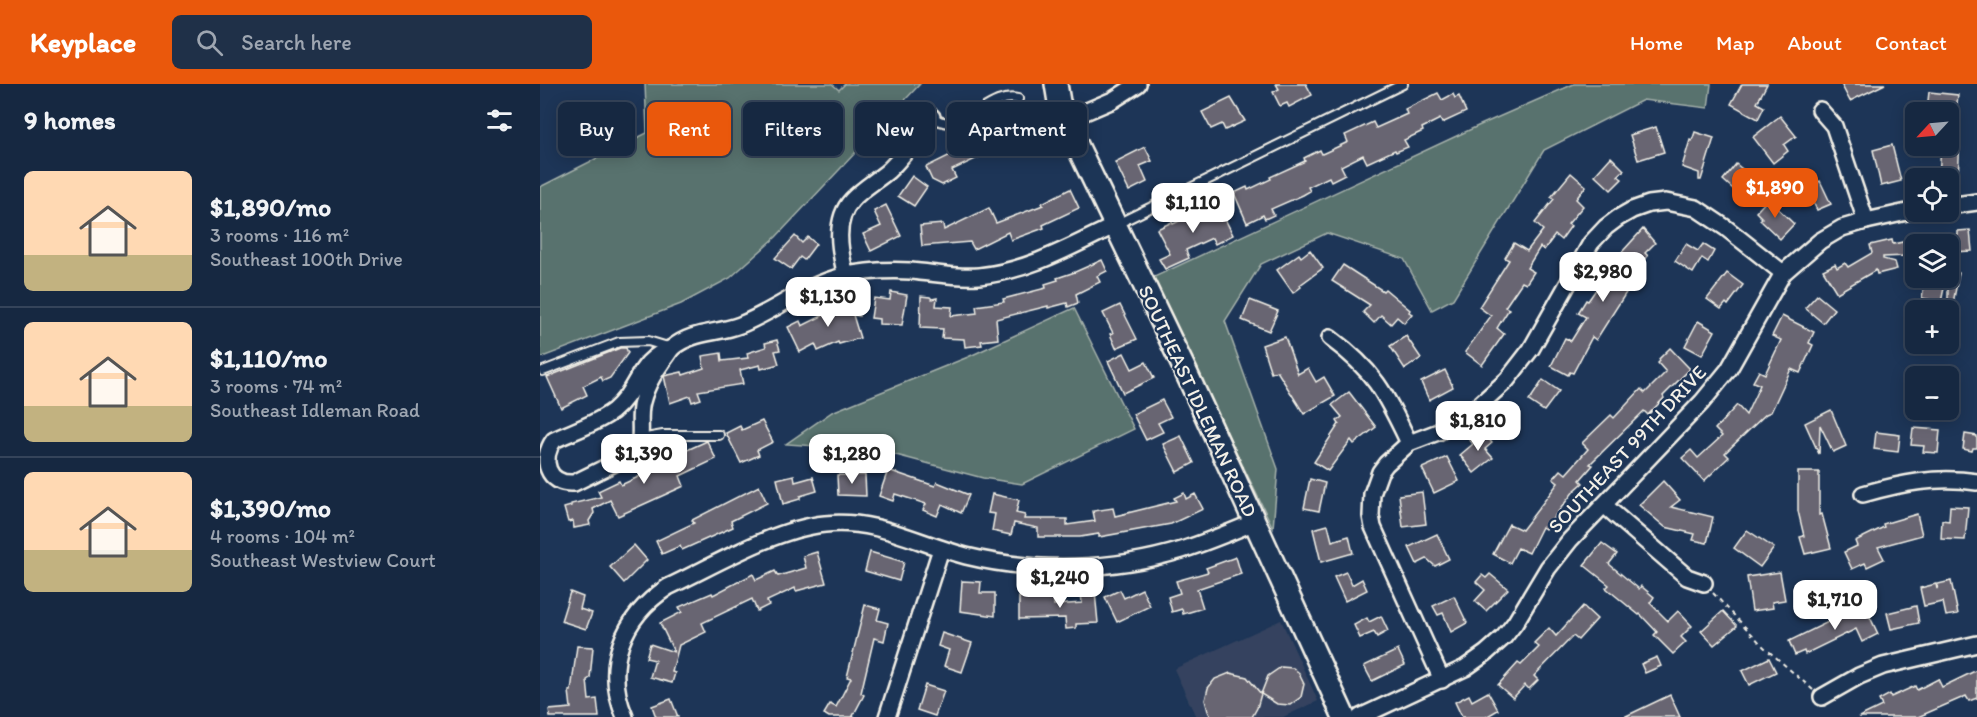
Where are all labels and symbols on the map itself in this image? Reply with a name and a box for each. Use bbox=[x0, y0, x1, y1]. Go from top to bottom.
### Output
north arrow bbox=[1905, 102, 1959, 156]
pin: $1,890 bbox=[1726, 168, 1824, 219]
pin: $1,110 bbox=[1144, 183, 1242, 234]
pin: $2,980 bbox=[1554, 252, 1652, 303]
pin: $1,130 bbox=[779, 277, 877, 328]
street label: SOUTHEAST IDLEMAN ROAD bbox=[1134, 281, 1262, 521]
street label: SOUTHEAST 99TH DRIVE bbox=[1543, 360, 1711, 538]
pin: $1,810 bbox=[1429, 401, 1527, 452]
pin: $1,390 bbox=[595, 434, 693, 485]
pin: $1,280 bbox=[803, 434, 901, 485]
pin: $1,240 bbox=[1011, 558, 1109, 609]
pin: $1,710 bbox=[1786, 580, 1884, 631]

